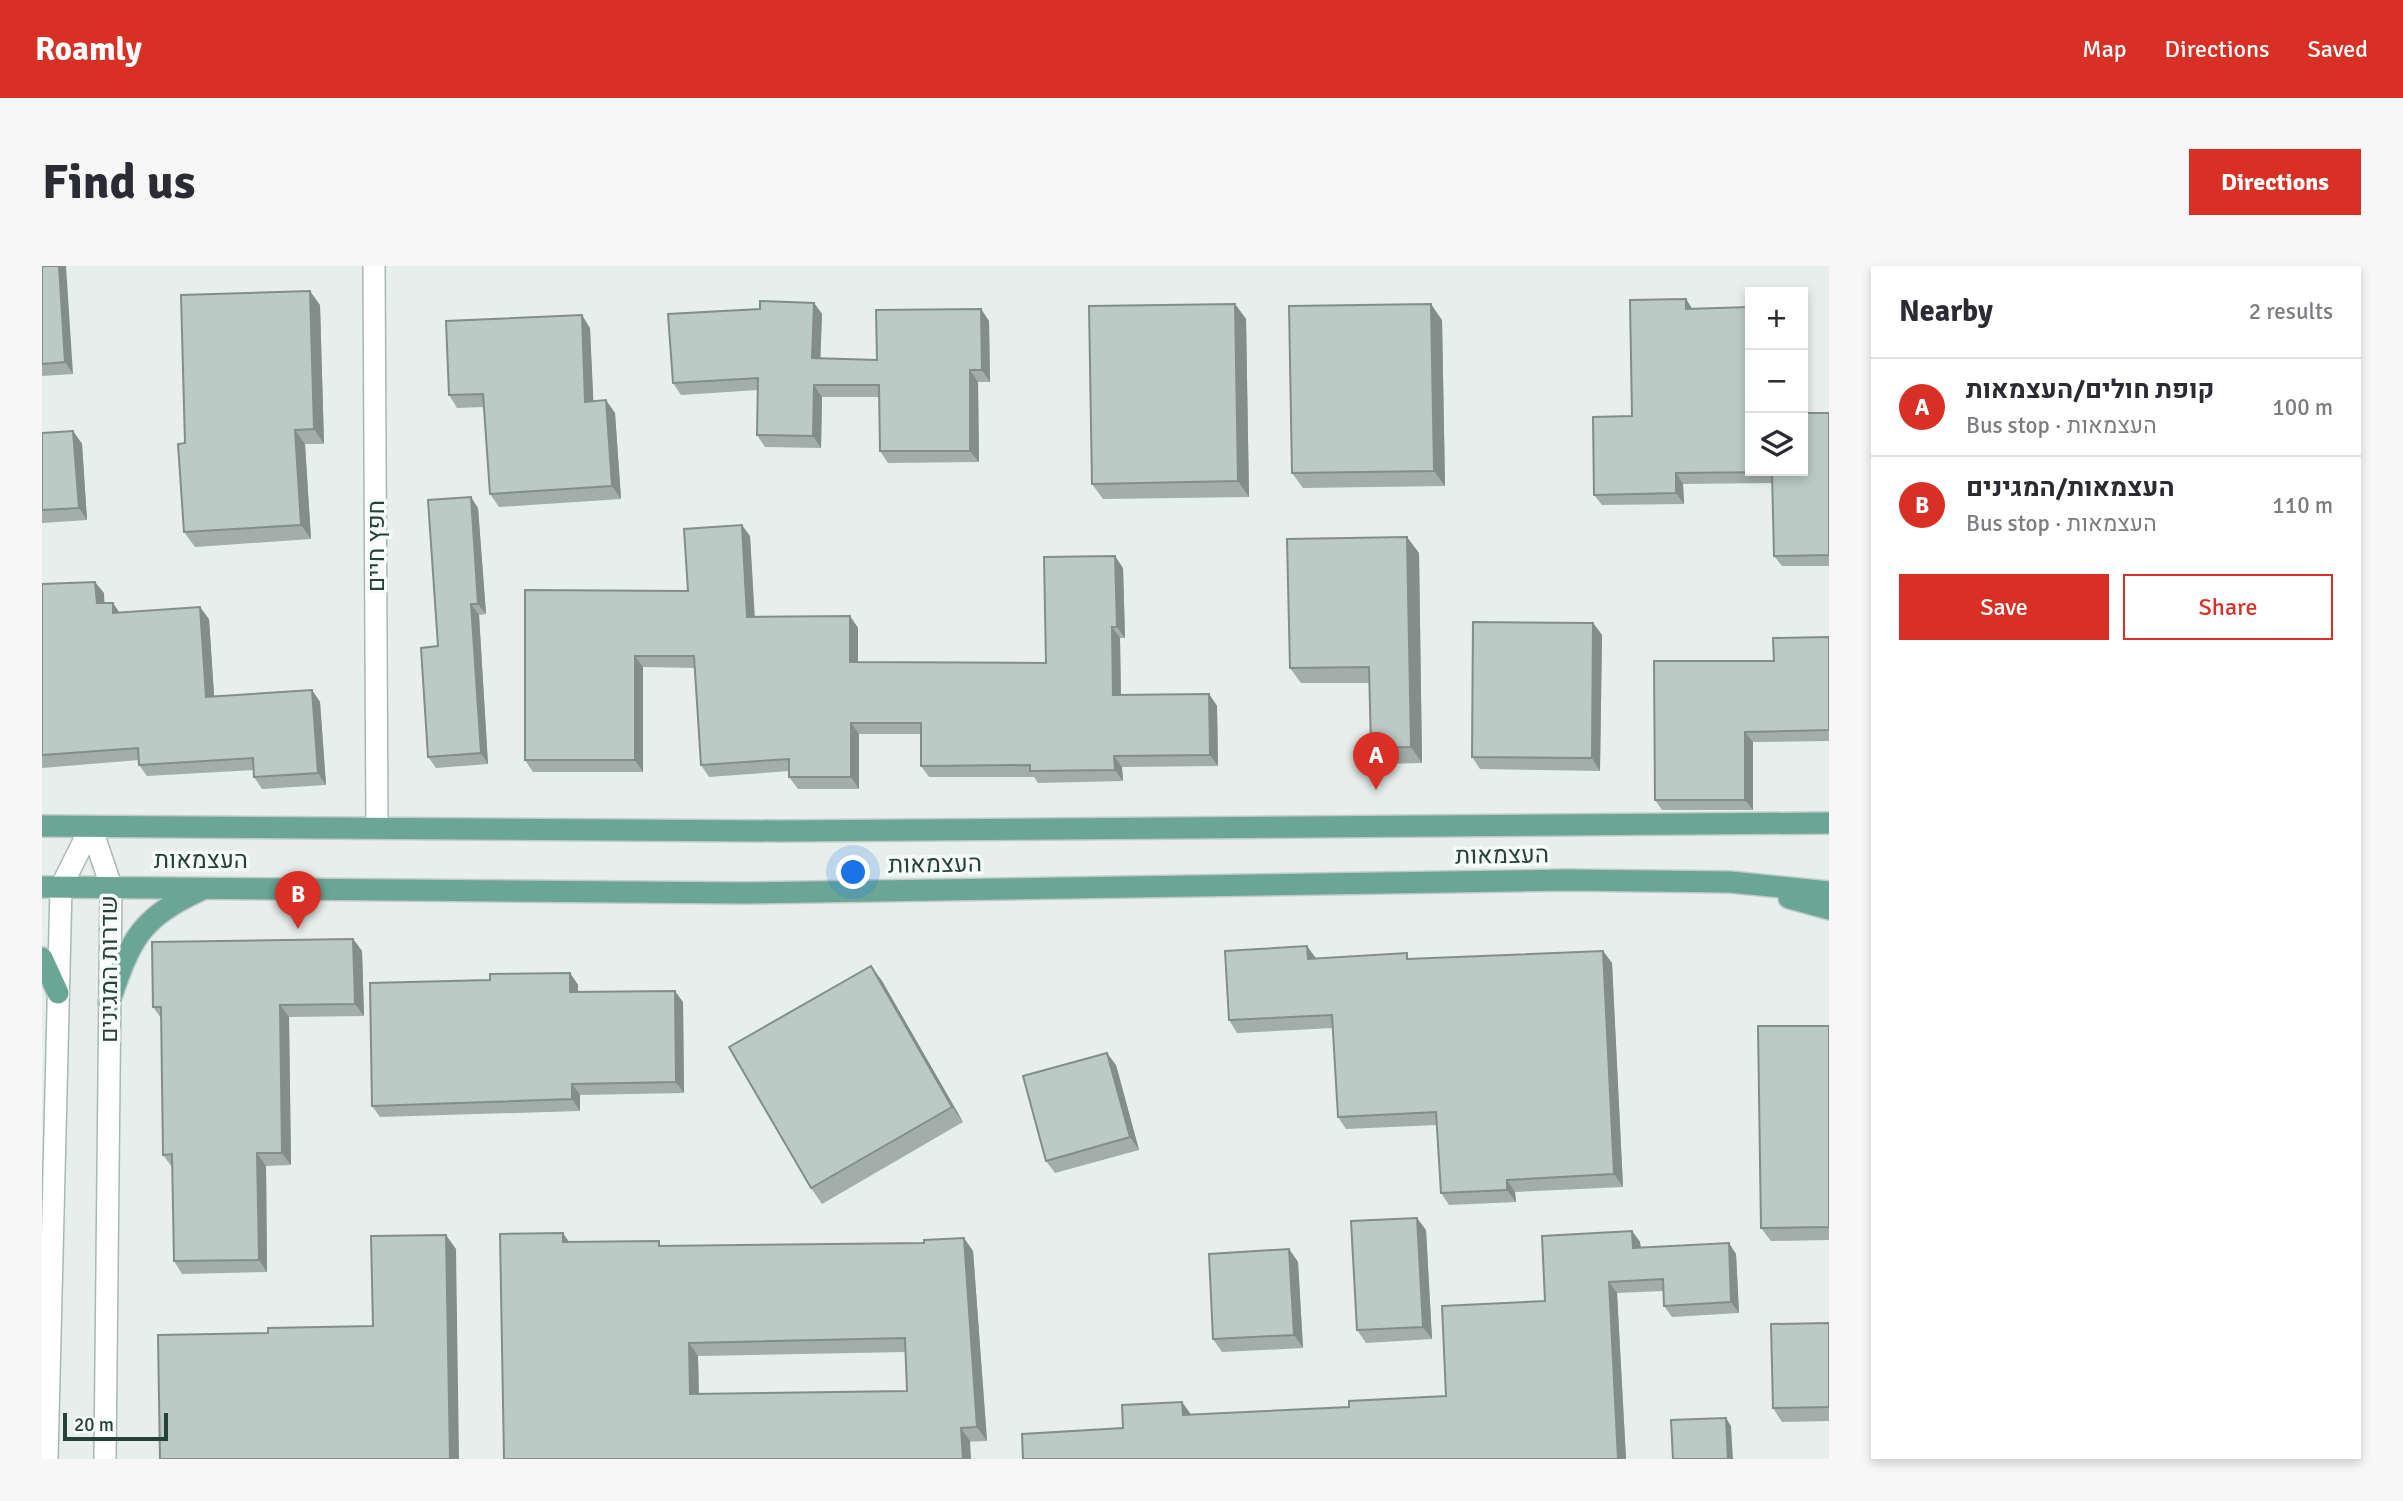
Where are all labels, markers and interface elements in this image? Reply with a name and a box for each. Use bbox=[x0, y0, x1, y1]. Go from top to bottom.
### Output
text: Roamly bbox=[35, 29, 142, 70]
text: Map bbox=[2082, 34, 2127, 64]
text: Directions bbox=[2165, 34, 2270, 64]
text: Saved bbox=[2308, 34, 2368, 64]
button: Directions bbox=[2189, 149, 2361, 215]
text: Find us bbox=[42, 152, 195, 212]
map controls bbox=[1745, 287, 1808, 476]
button: + bbox=[1745, 287, 1808, 350]
text: Nearby bbox=[1899, 293, 1993, 330]
text: 2 results bbox=[2249, 297, 2333, 326]
button: − bbox=[1745, 350, 1808, 413]
text: קופת חולים/העצמאות bbox=[1966, 374, 2214, 406]
text: A bbox=[1915, 393, 1929, 422]
text: 100 m bbox=[2272, 393, 2333, 422]
text: Bus stop · העצמאות bbox=[1966, 411, 2157, 440]
button: layers bbox=[1745, 413, 1808, 476]
text: העצמאות/המגינים bbox=[1966, 472, 2175, 504]
text: B bbox=[1915, 491, 1929, 520]
text: 110 m bbox=[2272, 491, 2333, 520]
street label: חפץ חיים bbox=[361, 500, 391, 592]
text: Bus stop · העצמאות bbox=[1966, 509, 2157, 538]
button: Save bbox=[1899, 574, 2109, 640]
button: Share bbox=[2123, 574, 2333, 640]
pin: A bbox=[1353, 732, 1399, 790]
street label: העצמאות bbox=[1455, 839, 1549, 871]
street label: העצמאות bbox=[154, 845, 248, 875]
street label: העצמאות bbox=[888, 848, 982, 880]
your location bbox=[836, 855, 870, 889]
pin: B bbox=[275, 871, 321, 929]
street label: שדרות המגינים bbox=[94, 895, 124, 1043]
scale bar bbox=[63, 1410, 168, 1442]
text: 20 m bbox=[74, 1413, 114, 1437]

